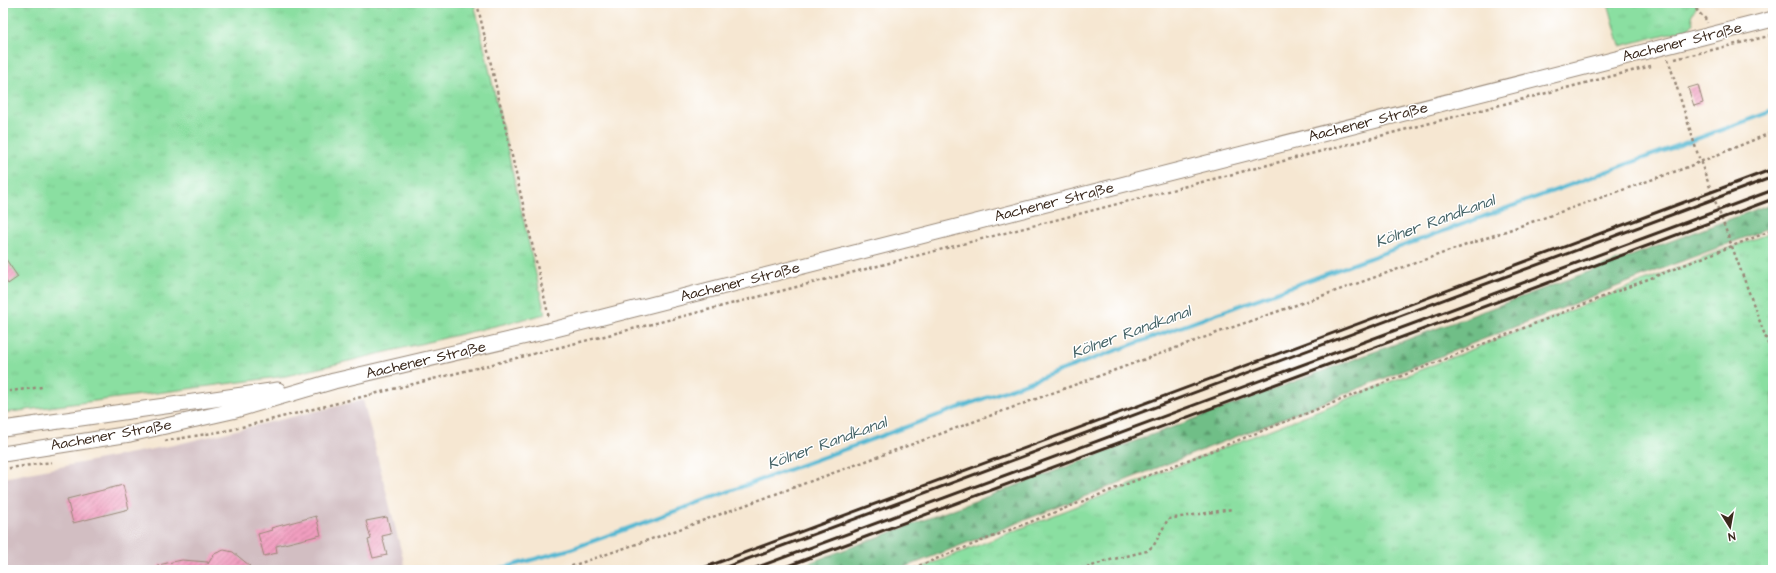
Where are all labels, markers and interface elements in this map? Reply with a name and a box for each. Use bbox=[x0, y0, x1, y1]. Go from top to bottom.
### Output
street label: Aachener Straße bbox=[1620, 17, 1744, 67]
street label: Aachener Straße bbox=[1306, 97, 1430, 147]
street label: Aachener Straße bbox=[992, 177, 1116, 227]
water label: Kölner Randkanal bbox=[1372, 188, 1500, 253]
street label: Aachener Straße bbox=[678, 257, 802, 307]
water label: Kölner Randkanal bbox=[1068, 299, 1196, 364]
street label: Aachener Straße bbox=[364, 336, 488, 384]
water label: Kölner Randkanal bbox=[764, 410, 892, 475]
street label: Aachener Straße bbox=[49, 414, 173, 456]
north arrow bbox=[1710, 507, 1750, 547]
text: N bbox=[1727, 528, 1737, 544]

